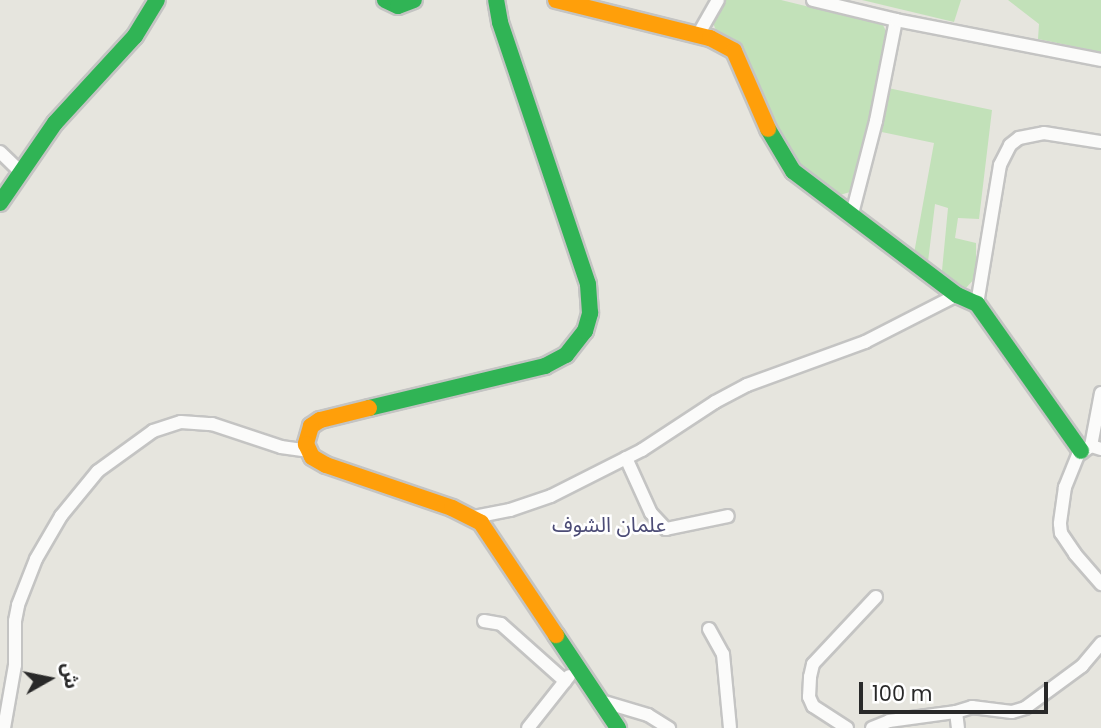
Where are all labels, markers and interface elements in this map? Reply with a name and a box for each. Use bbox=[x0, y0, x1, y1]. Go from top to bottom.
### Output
district label: علمان الشوف bbox=[552, 512, 666, 538]
north arrow bbox=[14, 644, 84, 714]
text: ش bbox=[55, 661, 86, 691]
scale bar bbox=[863, 668, 1052, 712]
text: 100 m bbox=[872, 679, 932, 708]

